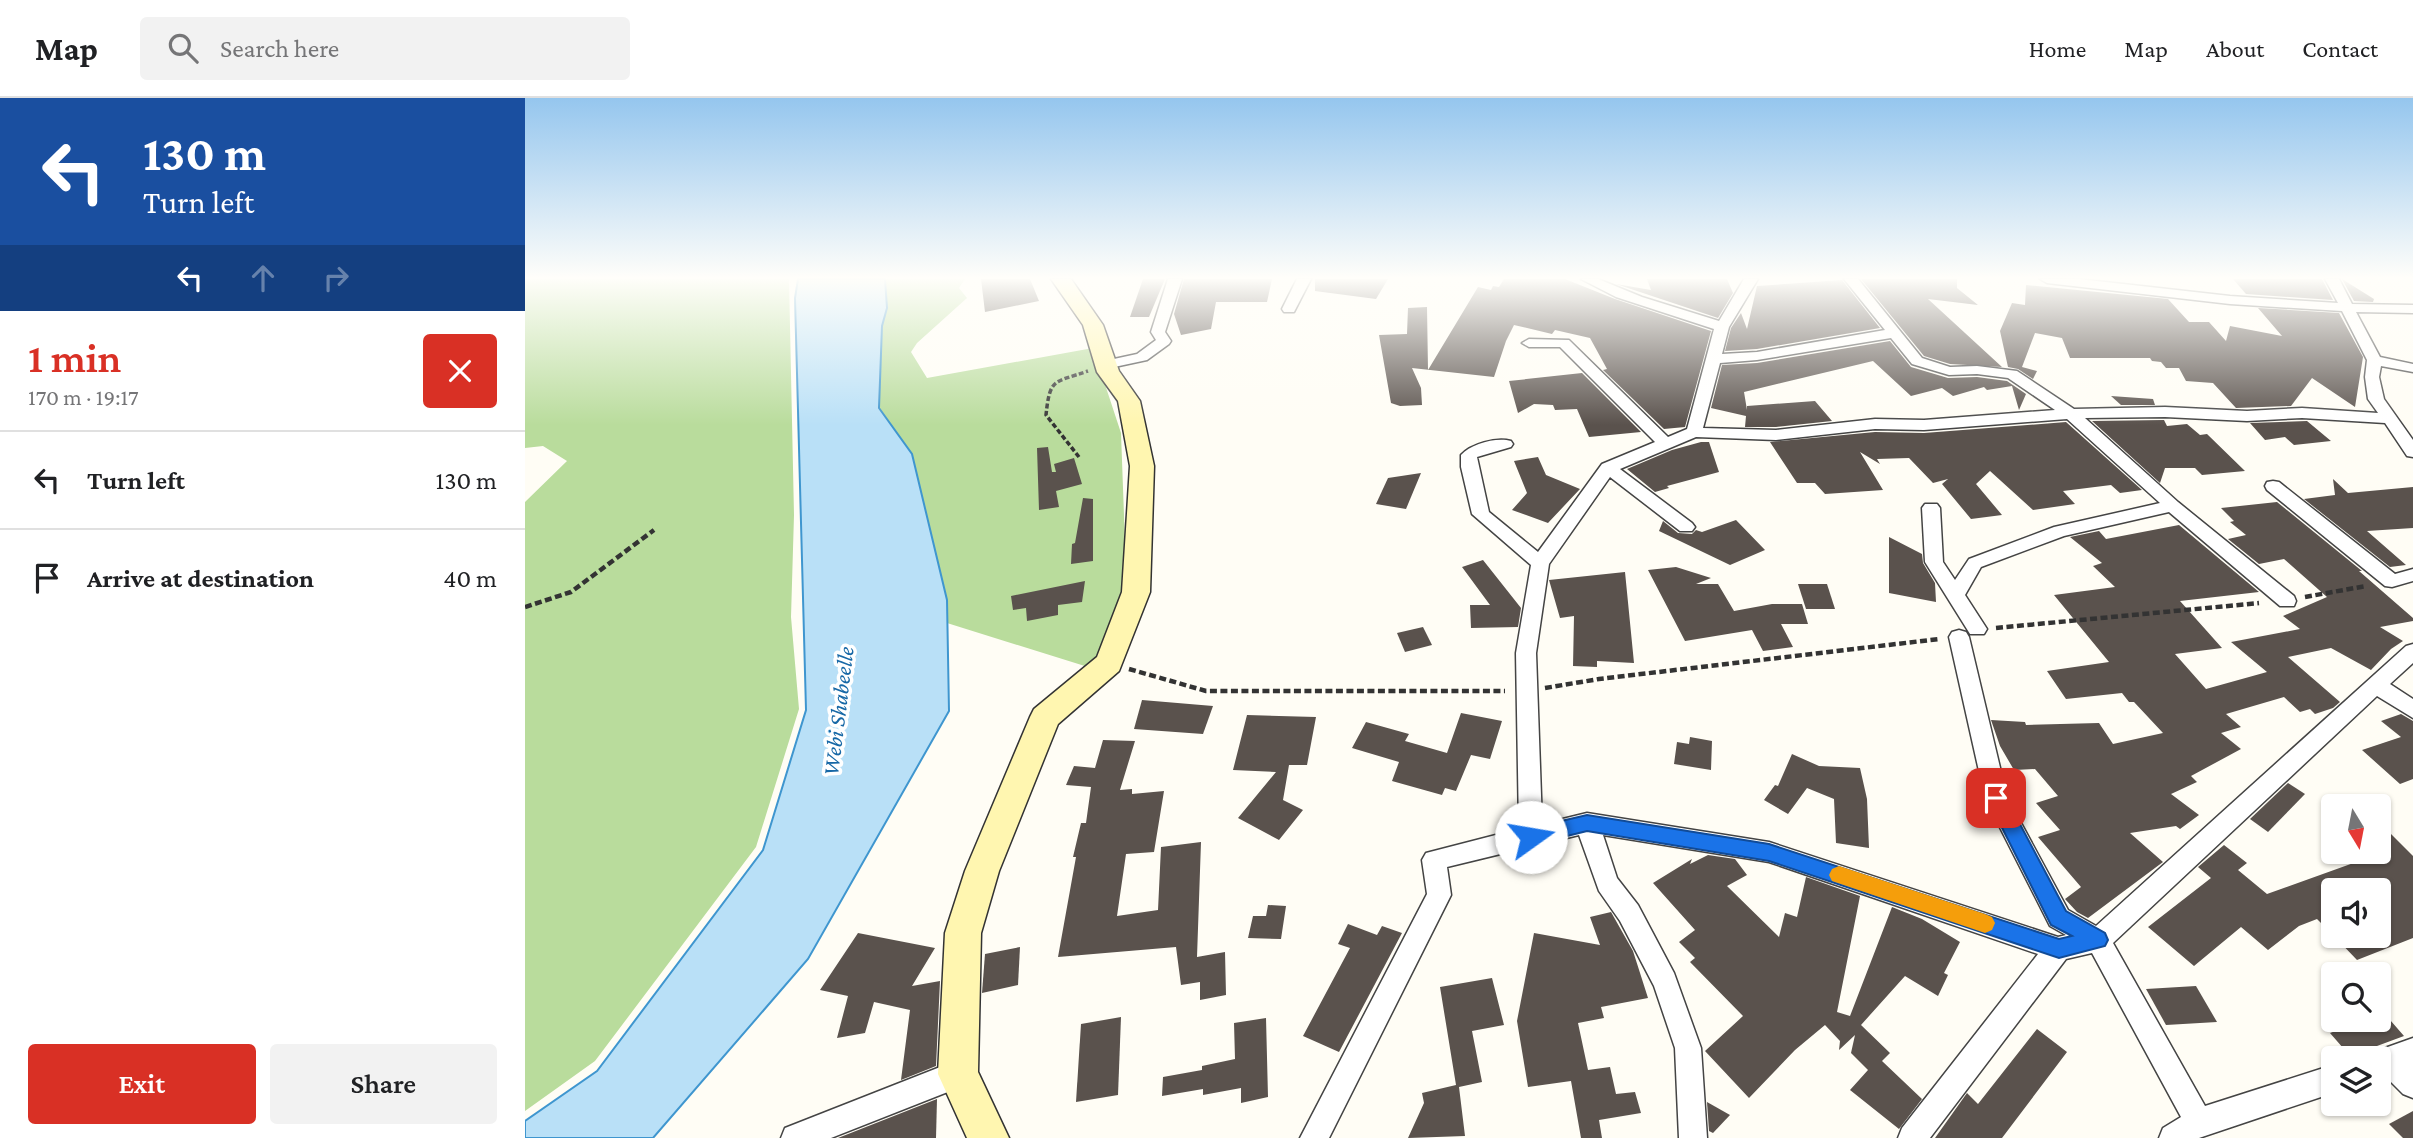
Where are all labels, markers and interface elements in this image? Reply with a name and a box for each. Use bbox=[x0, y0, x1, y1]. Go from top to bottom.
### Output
search box bbox=[140, 17, 630, 80]
icon: search bbox=[164, 29, 202, 67]
text: Map bbox=[35, 30, 98, 67]
text: Search here bbox=[220, 34, 339, 63]
text: Home bbox=[2029, 35, 2086, 62]
text: Map bbox=[2124, 35, 2168, 62]
text: About bbox=[2206, 35, 2264, 62]
text: Contact bbox=[2302, 35, 2378, 62]
icon: left bbox=[28, 126, 119, 217]
text: 130 m bbox=[143, 126, 266, 181]
text: Turn left bbox=[143, 184, 254, 220]
icon: left bbox=[171, 259, 209, 297]
icon: ahead bbox=[244, 259, 282, 297]
icon: right bbox=[317, 259, 355, 297]
text: 1 min bbox=[28, 334, 121, 381]
button: close bbox=[423, 334, 497, 408]
text: 170 m · 19:17 bbox=[28, 384, 139, 410]
icon: left bbox=[28, 461, 66, 499]
text: Turn left bbox=[87, 466, 185, 495]
text: 130 m bbox=[436, 466, 497, 495]
icon: arrive bbox=[28, 559, 66, 597]
text: Arrive at destination bbox=[87, 564, 314, 593]
text: 40 m bbox=[443, 564, 497, 593]
water label: Webi Shabeelle bbox=[817, 645, 859, 777]
pin bbox=[1966, 768, 2026, 828]
icon: arrive bbox=[1977, 779, 2015, 817]
north arrow bbox=[2321, 794, 2391, 864]
map controls bbox=[2321, 794, 2391, 1116]
position arrow bbox=[1494, 800, 1568, 874]
button: sound bbox=[2321, 878, 2391, 948]
button: search bbox=[2321, 962, 2391, 1032]
button: Exit bbox=[28, 1044, 256, 1124]
button: Share bbox=[270, 1044, 497, 1124]
button: layers bbox=[2321, 1046, 2391, 1116]

